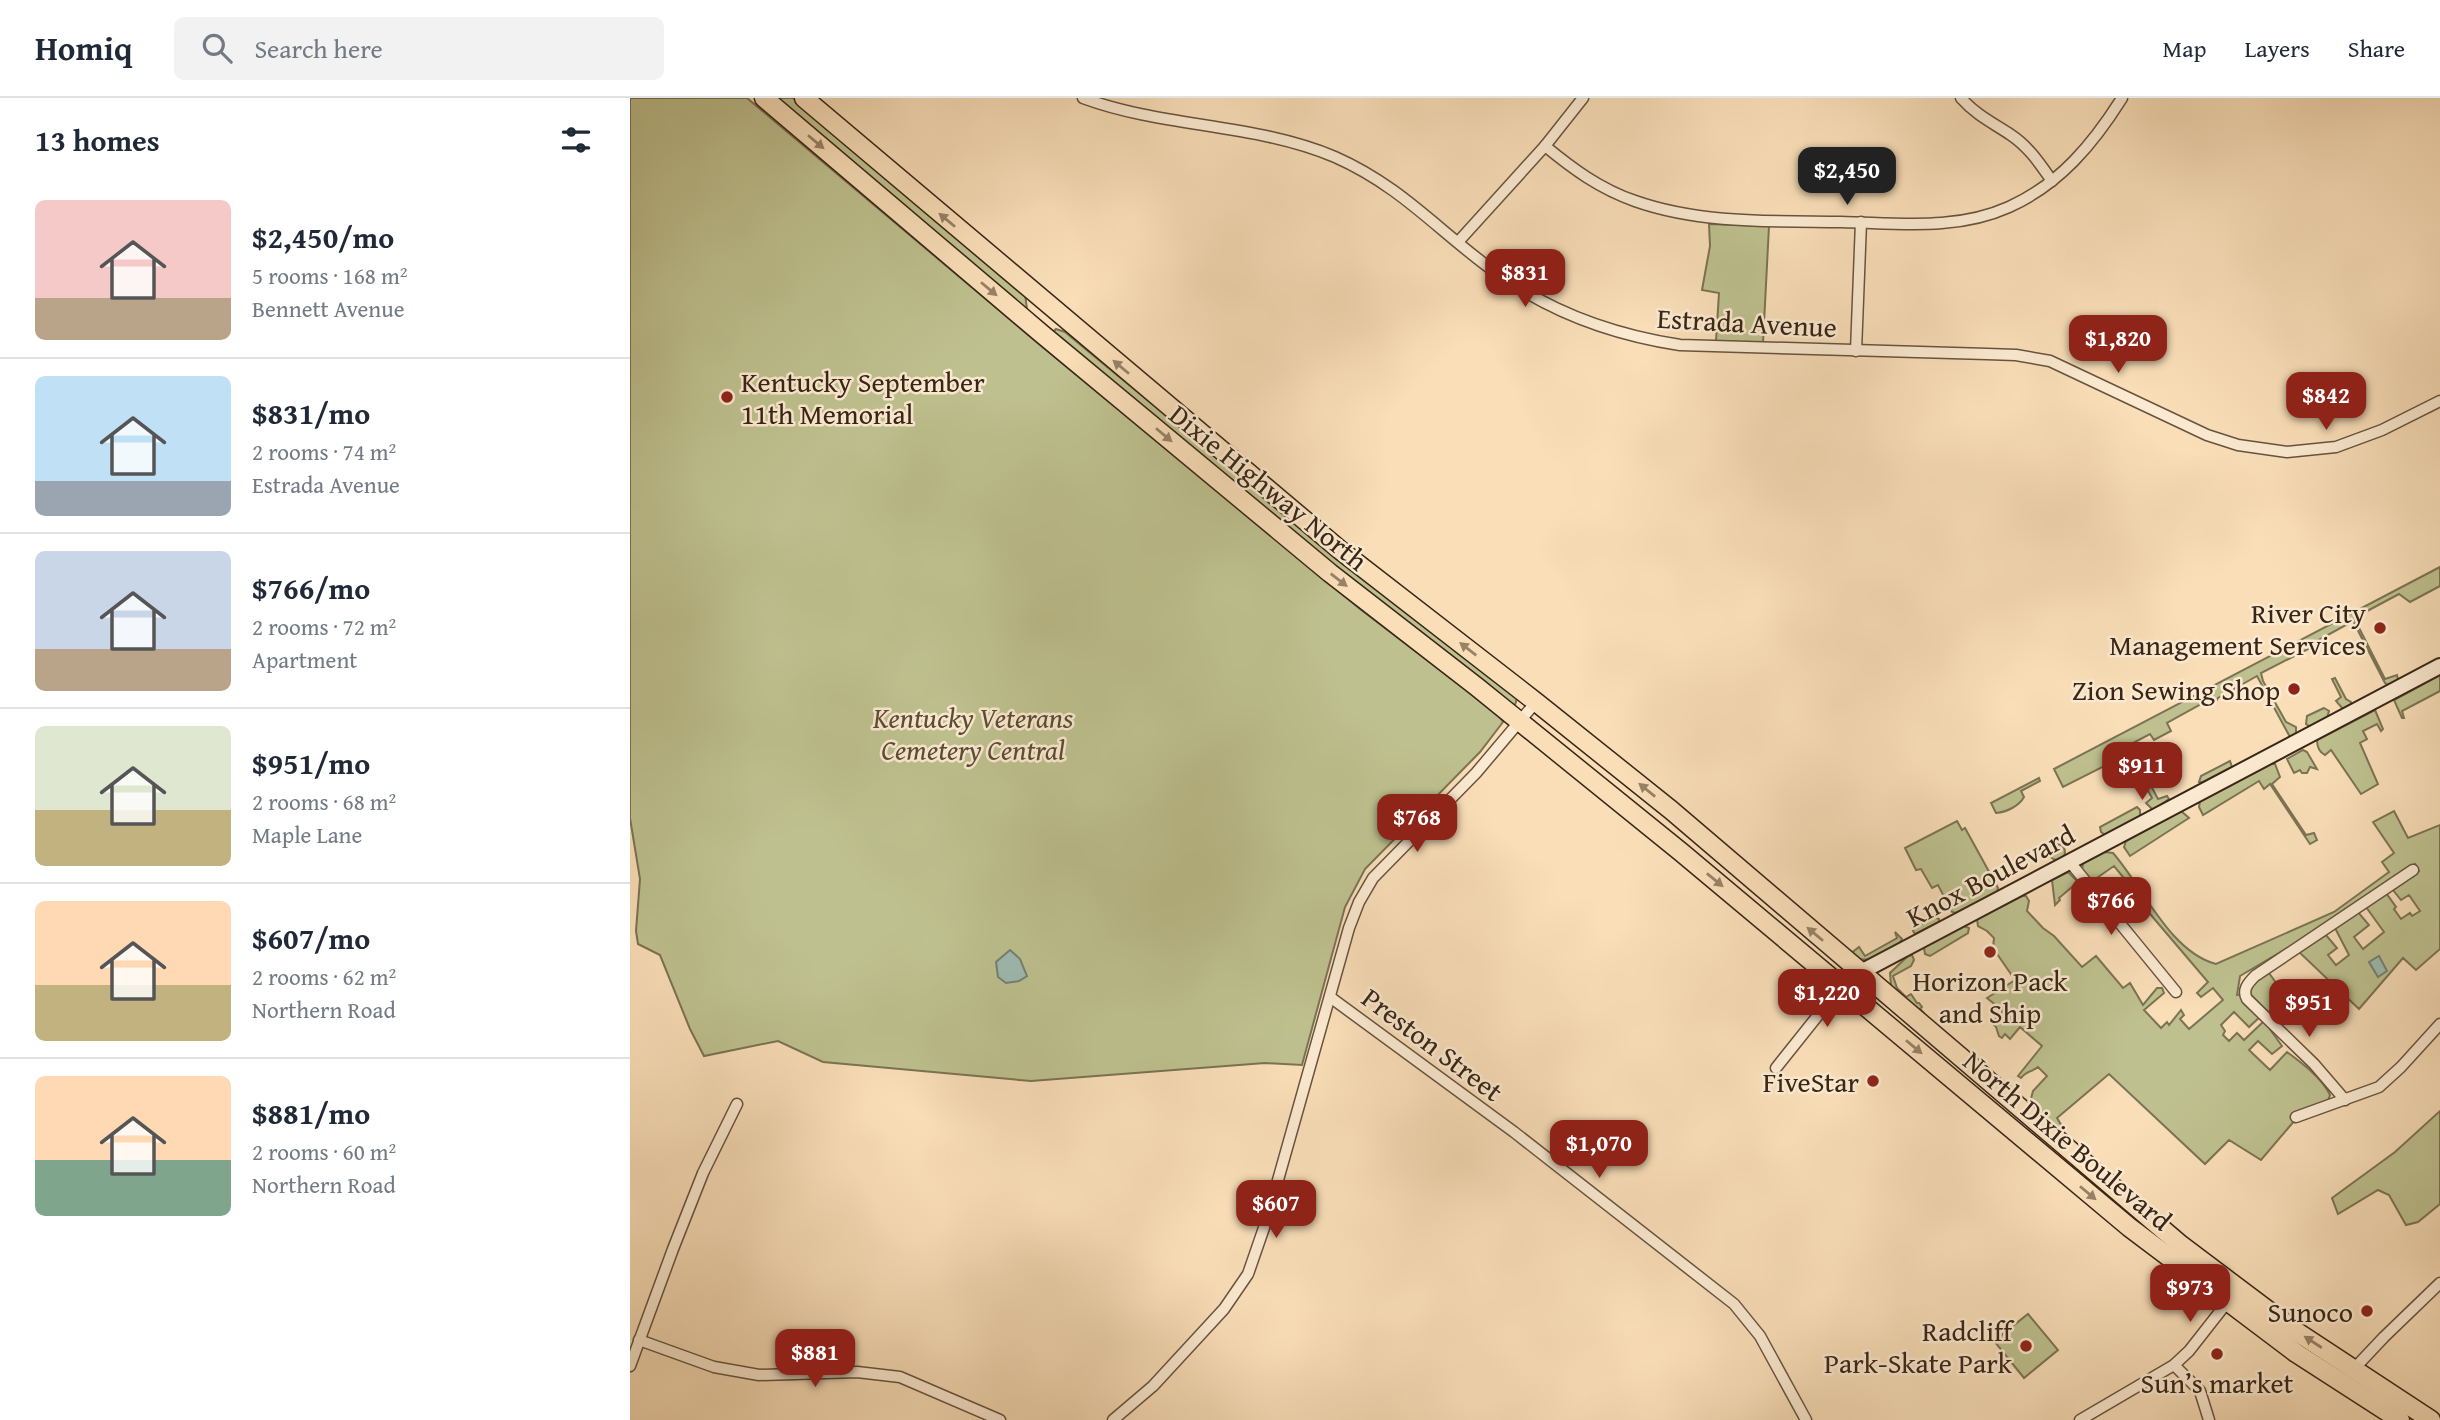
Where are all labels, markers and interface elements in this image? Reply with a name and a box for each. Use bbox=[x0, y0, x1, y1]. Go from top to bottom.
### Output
search box bbox=[174, 17, 664, 80]
text: Homiq bbox=[35, 24, 132, 72]
icon: search bbox=[198, 29, 236, 67]
text: Search here bbox=[254, 29, 383, 68]
text: Map bbox=[2163, 31, 2206, 66]
text: Layers bbox=[2244, 31, 2310, 66]
text: Share bbox=[2348, 31, 2405, 66]
text: 13 homes bbox=[35, 118, 160, 162]
icon: filters bbox=[557, 121, 595, 159]
one-way arrow bbox=[807, 134, 825, 150]
pin: $2,450 bbox=[1790, 148, 1904, 207]
text: $2,450 bbox=[1814, 153, 1880, 186]
one-way arrow bbox=[939, 213, 956, 228]
text: $2,450/mo bbox=[252, 215, 394, 259]
icon: home bbox=[91, 228, 175, 312]
pin: $831 bbox=[1484, 250, 1566, 309]
text: $831 bbox=[1501, 255, 1549, 288]
text: 5 rooms · 168 m² bbox=[252, 259, 407, 292]
one-way arrow bbox=[981, 281, 998, 296]
text: Bennett Avenue bbox=[252, 292, 404, 325]
street label: Estrada Avenue bbox=[1656, 297, 1838, 347]
pin: $1,820 bbox=[2061, 316, 2175, 375]
text: $1,820 bbox=[2085, 321, 2151, 354]
one-way arrow bbox=[1112, 360, 1129, 375]
place label: Kentucky September 11th Memorial bbox=[741, 361, 985, 434]
pin: $842 bbox=[2285, 372, 2367, 432]
text: $842 bbox=[2302, 378, 2350, 411]
marker: Kentucky September 11th Memorial bbox=[719, 389, 735, 405]
text: $831/mo bbox=[252, 391, 370, 435]
street label: Dixie Highway North bbox=[1161, 394, 1377, 580]
icon: home bbox=[91, 404, 175, 488]
one-way arrow bbox=[1155, 427, 1172, 442]
text: 2 rooms · 74 m² bbox=[252, 435, 396, 468]
text: Estrada Avenue bbox=[252, 468, 400, 501]
text: $766/mo bbox=[252, 566, 370, 610]
one-way arrow bbox=[1330, 572, 1348, 587]
icon: home bbox=[91, 579, 175, 663]
place label: River City Management Services bbox=[2109, 592, 2366, 665]
text: 2 rooms · 72 m² bbox=[252, 610, 396, 643]
marker: River City Management Services bbox=[2372, 620, 2388, 636]
one-way arrow bbox=[1460, 642, 1478, 657]
text: Apartment bbox=[252, 643, 357, 676]
place label: Zion Sewing Shop bbox=[2072, 669, 2280, 710]
marker: Zion Sewing Shop bbox=[2286, 681, 2302, 697]
park label: Kentucky Veterans Cemetery Central bbox=[872, 697, 1073, 770]
text: $951/mo bbox=[252, 741, 370, 785]
pin: $911 bbox=[2101, 742, 2183, 802]
text: $911 bbox=[2118, 748, 2166, 781]
icon: home bbox=[91, 754, 175, 838]
one-way arrow bbox=[1638, 783, 1656, 798]
text: 2 rooms · 68 m² bbox=[252, 785, 396, 818]
pin: $768 bbox=[1376, 794, 1458, 854]
text: $768 bbox=[1393, 800, 1441, 833]
street label: Knox Boulevard bbox=[1898, 813, 2082, 937]
text: Maple Lane bbox=[252, 818, 362, 851]
one-way arrow bbox=[1706, 872, 1724, 888]
pin: $766 bbox=[2070, 878, 2152, 937]
text: $766 bbox=[2087, 883, 2135, 916]
text: $607/mo bbox=[252, 916, 370, 960]
one-way arrow bbox=[1807, 927, 1824, 942]
icon: home bbox=[91, 929, 175, 1013]
marker: Horizon Pack and Ship bbox=[1982, 944, 1998, 960]
text: 2 rooms · 62 m² bbox=[252, 960, 396, 993]
place label: Horizon Pack and Ship bbox=[1912, 960, 2068, 1033]
pin: $1,220 bbox=[1770, 970, 1884, 1029]
text: $1,220 bbox=[1794, 975, 1860, 1008]
street label: Preston Street bbox=[1354, 977, 1512, 1111]
pin: $951 bbox=[2268, 979, 2350, 1039]
text: $951 bbox=[2285, 985, 2333, 1018]
text: Northern Road bbox=[252, 993, 396, 1026]
one-way arrow bbox=[1905, 1039, 1923, 1054]
street label: North Dixie Boulevard bbox=[1955, 1040, 2181, 1240]
place label: FiveStar bbox=[1763, 1061, 1859, 1102]
marker: FiveStar bbox=[1865, 1073, 1881, 1089]
text: $881/mo bbox=[252, 1091, 370, 1135]
icon: home bbox=[91, 1104, 175, 1188]
pin: $1,070 bbox=[1542, 1121, 1656, 1180]
text: $1,070 bbox=[1566, 1126, 1632, 1159]
text: 2 rooms · 60 m² bbox=[252, 1135, 396, 1168]
text: Northern Road bbox=[252, 1168, 396, 1201]
pin: $607 bbox=[1235, 1180, 1317, 1240]
one-way arrow bbox=[2080, 1185, 2097, 1200]
text: $607 bbox=[1252, 1186, 1300, 1219]
pin: $973 bbox=[2149, 1264, 2231, 1324]
text: $973 bbox=[2166, 1270, 2214, 1303]
place label: Sunoco bbox=[2267, 1291, 2353, 1332]
marker: Sunoco bbox=[2359, 1303, 2375, 1319]
place label: Radcliff Park-Skate Park bbox=[1824, 1310, 2015, 1383]
pin: $881 bbox=[774, 1330, 856, 1389]
text: $881 bbox=[791, 1335, 839, 1368]
one-way arrow bbox=[2303, 1336, 2322, 1349]
marker: Radcliff Park-Skate Park bbox=[2018, 1338, 2034, 1354]
marker: Sun’s market bbox=[2209, 1346, 2225, 1362]
place label: Sun’s market bbox=[2141, 1362, 2294, 1403]

